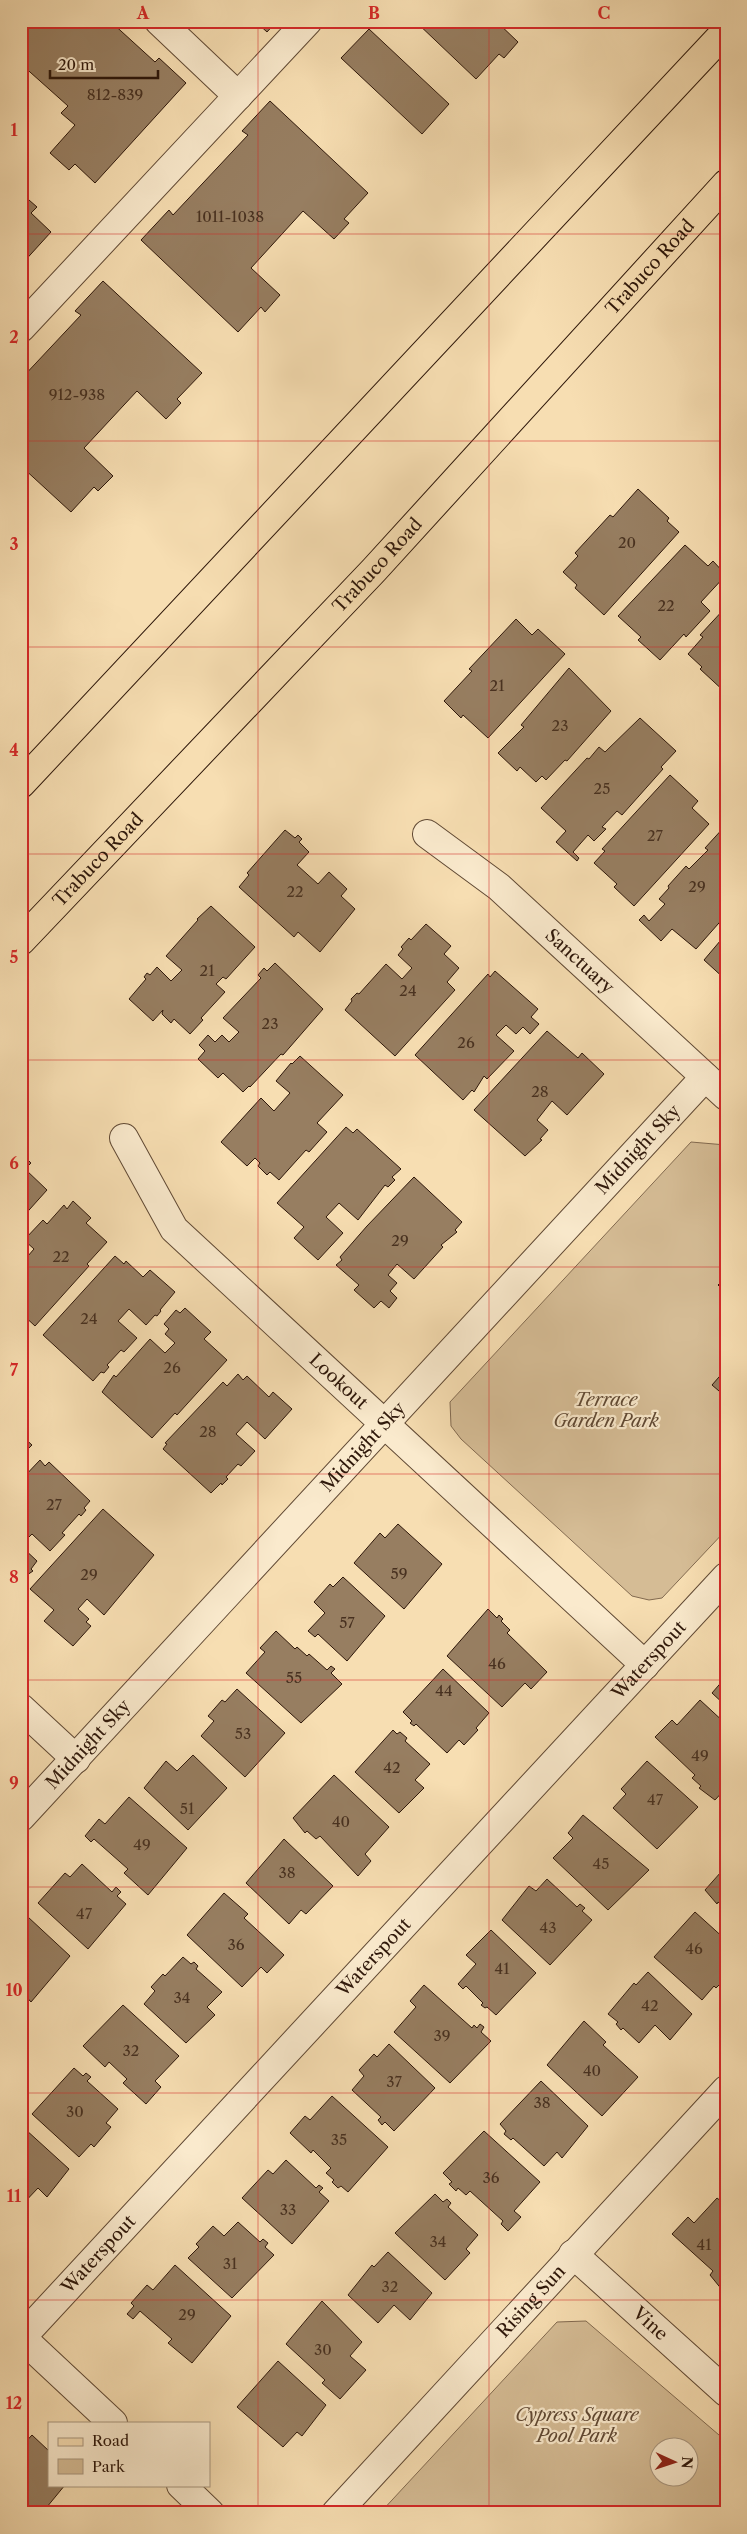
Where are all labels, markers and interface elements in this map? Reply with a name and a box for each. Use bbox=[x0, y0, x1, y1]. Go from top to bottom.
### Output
text: A bbox=[136, 3, 150, 23]
text: B bbox=[368, 3, 380, 23]
text: C bbox=[598, 3, 610, 23]
scale bar bbox=[50, 48, 158, 80]
text: 20 m bbox=[58, 55, 94, 74]
house number: 812-839 bbox=[87, 85, 143, 104]
text: 1 bbox=[10, 120, 18, 140]
house number: 1011-1038 bbox=[196, 207, 264, 226]
street label: Trabuco Road bbox=[601, 215, 699, 319]
text: 2 bbox=[9, 327, 19, 347]
house number: 912-938 bbox=[49, 385, 105, 404]
street label: Trabuco Road bbox=[328, 513, 427, 617]
house number: 20 bbox=[618, 533, 636, 552]
text: 3 bbox=[9, 534, 19, 554]
house number: 22 bbox=[657, 596, 675, 615]
house number: 21 bbox=[490, 676, 505, 695]
house number: 23 bbox=[552, 716, 568, 735]
text: 4 bbox=[9, 740, 19, 760]
house number: 25 bbox=[594, 779, 610, 798]
street label: Trabuco Road bbox=[48, 808, 148, 911]
house number: 27 bbox=[647, 826, 664, 845]
house number: 29 bbox=[688, 877, 706, 896]
house number: 22 bbox=[286, 882, 304, 901]
street label: Sanctuary bbox=[541, 924, 619, 999]
text: 5 bbox=[10, 947, 19, 967]
house number: 21 bbox=[200, 961, 215, 980]
house number: 24 bbox=[399, 981, 417, 1000]
house number: 23 bbox=[262, 1014, 278, 1033]
house number: 26 bbox=[457, 1033, 475, 1052]
house number: 28 bbox=[531, 1082, 549, 1101]
street label: Midnight Sky bbox=[591, 1099, 686, 1199]
text: 6 bbox=[9, 1153, 19, 1173]
house number: 29 bbox=[391, 1231, 409, 1250]
house number: 22 bbox=[52, 1247, 70, 1266]
house number: 24 bbox=[80, 1309, 98, 1328]
street label: Lookout bbox=[305, 1349, 373, 1414]
house number: 26 bbox=[163, 1358, 181, 1377]
text: 7 bbox=[10, 1360, 19, 1380]
park label: Terrace Garden Park bbox=[553, 1389, 660, 1432]
street label: Midnight Sky bbox=[316, 1397, 411, 1496]
house number: 28 bbox=[199, 1422, 217, 1441]
house number: 27 bbox=[46, 1495, 63, 1514]
house number: 59 bbox=[391, 1564, 407, 1583]
house number: 29 bbox=[80, 1565, 98, 1584]
text: 8 bbox=[9, 1567, 19, 1587]
house number: 57 bbox=[339, 1613, 355, 1632]
street label: Waterspout bbox=[607, 1616, 691, 1705]
house number: 46 bbox=[488, 1654, 506, 1673]
house number: 55 bbox=[286, 1668, 302, 1687]
house number: 44 bbox=[435, 1681, 453, 1700]
street label: Midnight Sky bbox=[41, 1694, 136, 1794]
house number: 53 bbox=[235, 1724, 251, 1743]
house number: 49 bbox=[691, 1746, 709, 1765]
house number: 42 bbox=[383, 1758, 401, 1777]
text: 9 bbox=[9, 1773, 19, 1793]
house number: 47 bbox=[647, 1790, 664, 1809]
house number: 51 bbox=[180, 1799, 195, 1818]
house number: 40 bbox=[332, 1812, 350, 1831]
house number: 49 bbox=[133, 1835, 151, 1854]
house number: 45 bbox=[593, 1854, 609, 1873]
house number: 38 bbox=[278, 1863, 296, 1882]
house number: 47 bbox=[76, 1904, 93, 1923]
street label: Waterspout bbox=[331, 1913, 416, 2002]
house number: 43 bbox=[540, 1918, 556, 1937]
house number: 36 bbox=[227, 1935, 245, 1954]
house number: 46 bbox=[685, 1939, 703, 1958]
house number: 41 bbox=[495, 1959, 510, 1978]
text: 10 bbox=[5, 1980, 23, 2000]
house number: 34 bbox=[174, 1988, 190, 2007]
house number: 42 bbox=[641, 1996, 659, 2015]
house number: 39 bbox=[433, 2026, 451, 2045]
house number: 32 bbox=[123, 2041, 139, 2060]
house number: 40 bbox=[583, 2061, 601, 2080]
house number: 37 bbox=[386, 2072, 402, 2091]
house number: 38 bbox=[533, 2093, 551, 2112]
house number: 30 bbox=[66, 2102, 84, 2121]
house number: 35 bbox=[331, 2130, 347, 2149]
house number: 36 bbox=[482, 2168, 500, 2187]
text: 11 bbox=[7, 2186, 22, 2206]
house number: 33 bbox=[280, 2200, 296, 2219]
street label: Waterspout bbox=[56, 2210, 141, 2299]
house number: 34 bbox=[430, 2232, 446, 2251]
house number: 41 bbox=[697, 2235, 712, 2254]
house number: 31 bbox=[223, 2254, 238, 2273]
street label: Rising Sun bbox=[492, 2260, 570, 2342]
house number: 32 bbox=[382, 2277, 398, 2296]
street label: Vine bbox=[627, 2301, 672, 2345]
house number: 29 bbox=[178, 2305, 196, 2324]
house number: 30 bbox=[314, 2340, 332, 2359]
text: 12 bbox=[6, 2393, 22, 2413]
park label: Cypress Square Pool Park bbox=[515, 2404, 640, 2447]
legend bbox=[48, 2422, 210, 2486]
text: Road bbox=[92, 2431, 129, 2450]
north arrow bbox=[650, 2436, 700, 2486]
text: N bbox=[678, 2456, 696, 2469]
text: Park bbox=[92, 2457, 126, 2476]

